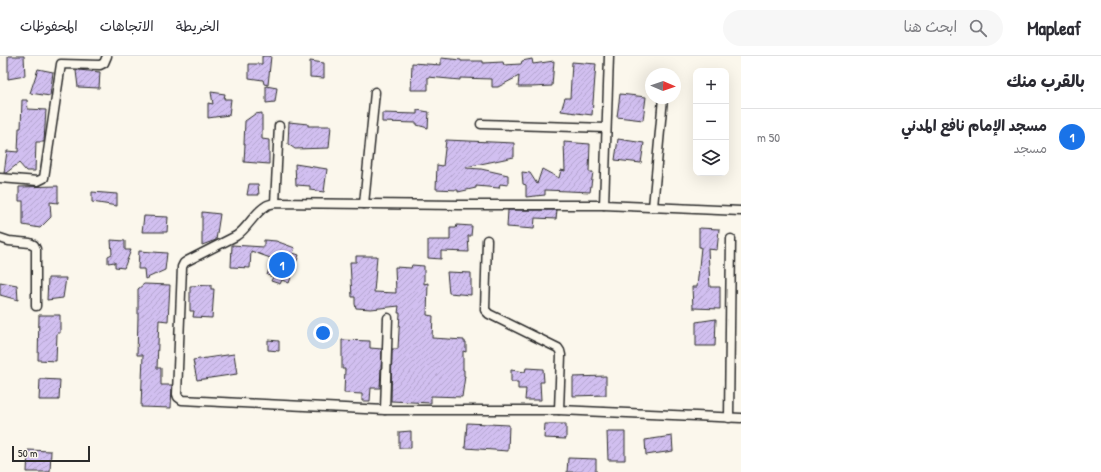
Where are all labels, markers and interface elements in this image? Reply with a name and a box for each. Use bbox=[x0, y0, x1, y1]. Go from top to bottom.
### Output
search box bbox=[723, 10, 1003, 46]
text: Mapleaf bbox=[1027, 15, 1081, 41]
text: المحفوظات bbox=[20, 16, 78, 35]
text: الاتجاهات bbox=[100, 16, 154, 35]
text: الخريطة bbox=[176, 16, 219, 35]
text: ابحث هنا bbox=[904, 16, 957, 37]
icon: search bbox=[967, 17, 989, 39]
north arrow bbox=[645, 68, 681, 104]
map controls bbox=[693, 68, 729, 176]
button: + bbox=[693, 68, 729, 104]
text: بالقرب منك bbox=[1007, 69, 1085, 92]
button: − bbox=[693, 104, 729, 140]
text: مسجد الإمام نافع المدني bbox=[901, 115, 1047, 136]
text: 50 m bbox=[757, 128, 780, 146]
text: 1 bbox=[1070, 128, 1074, 146]
text: مسجد bbox=[1014, 139, 1047, 157]
button: layers bbox=[693, 140, 729, 176]
pin: 1 bbox=[269, 250, 295, 280]
your location bbox=[313, 323, 333, 343]
scale bar bbox=[12, 444, 90, 463]
text: 50 m bbox=[18, 446, 38, 460]

